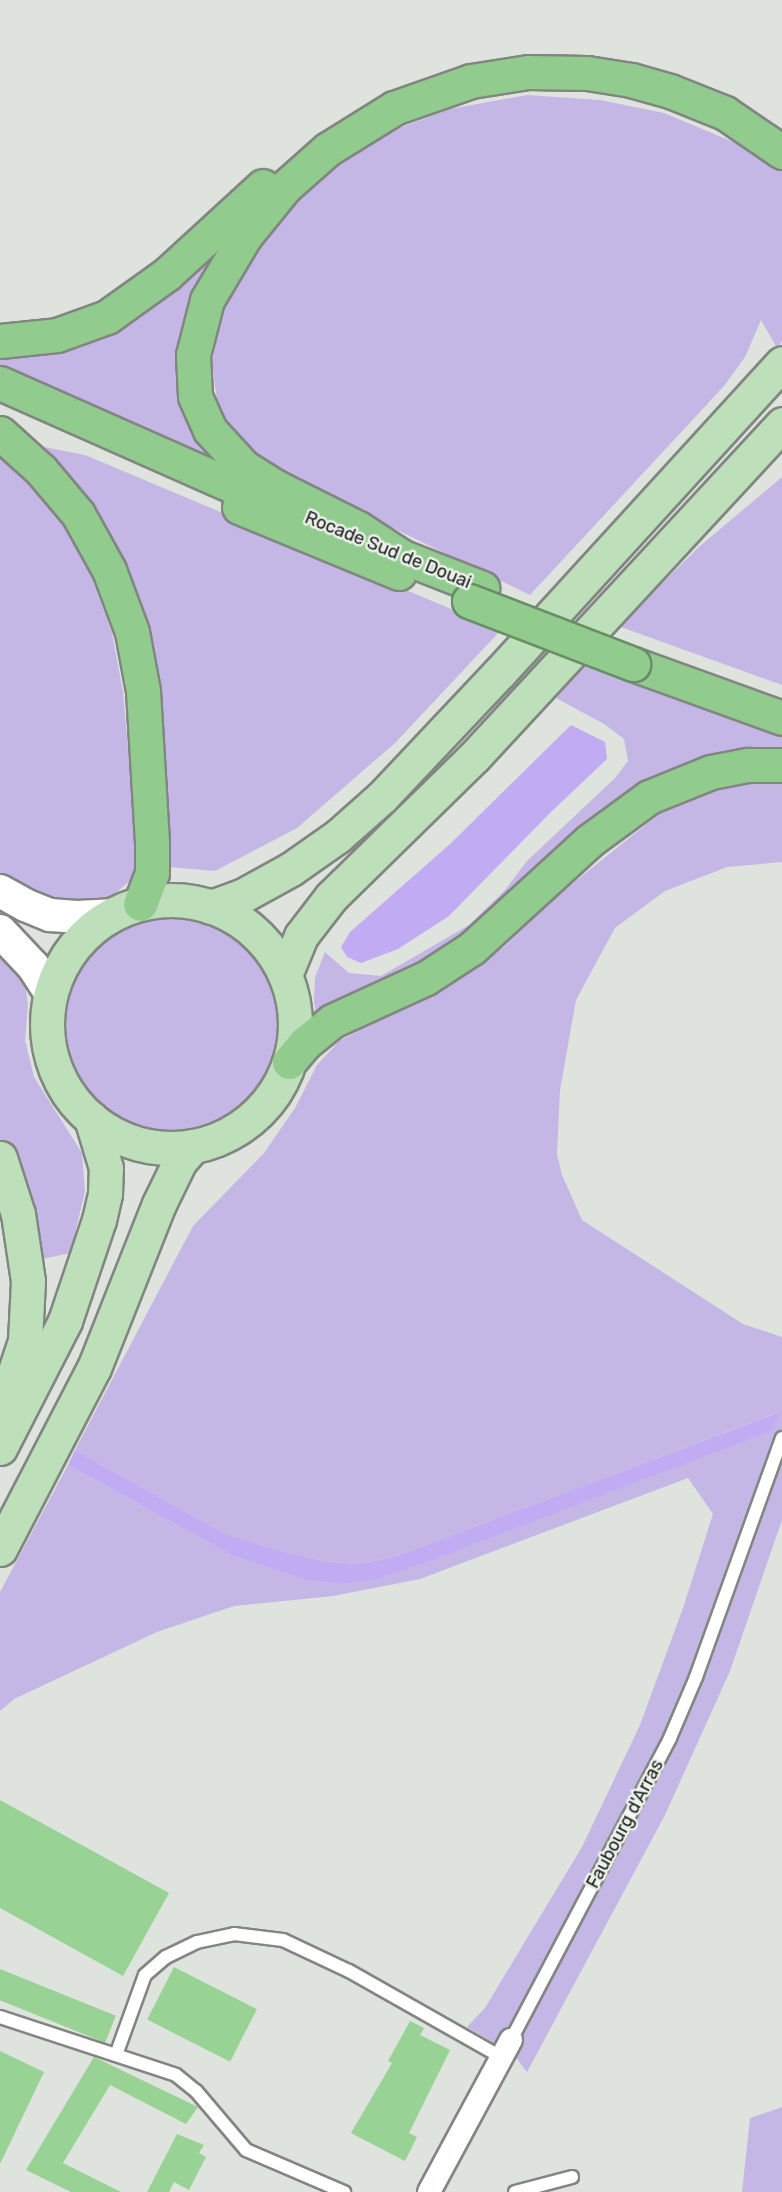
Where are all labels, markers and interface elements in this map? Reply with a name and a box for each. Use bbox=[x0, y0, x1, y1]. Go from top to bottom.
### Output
street label: Rocade Sud de Douai bbox=[302, 507, 474, 593]
street label: Faubourg d'Arras bbox=[582, 1756, 668, 1892]

